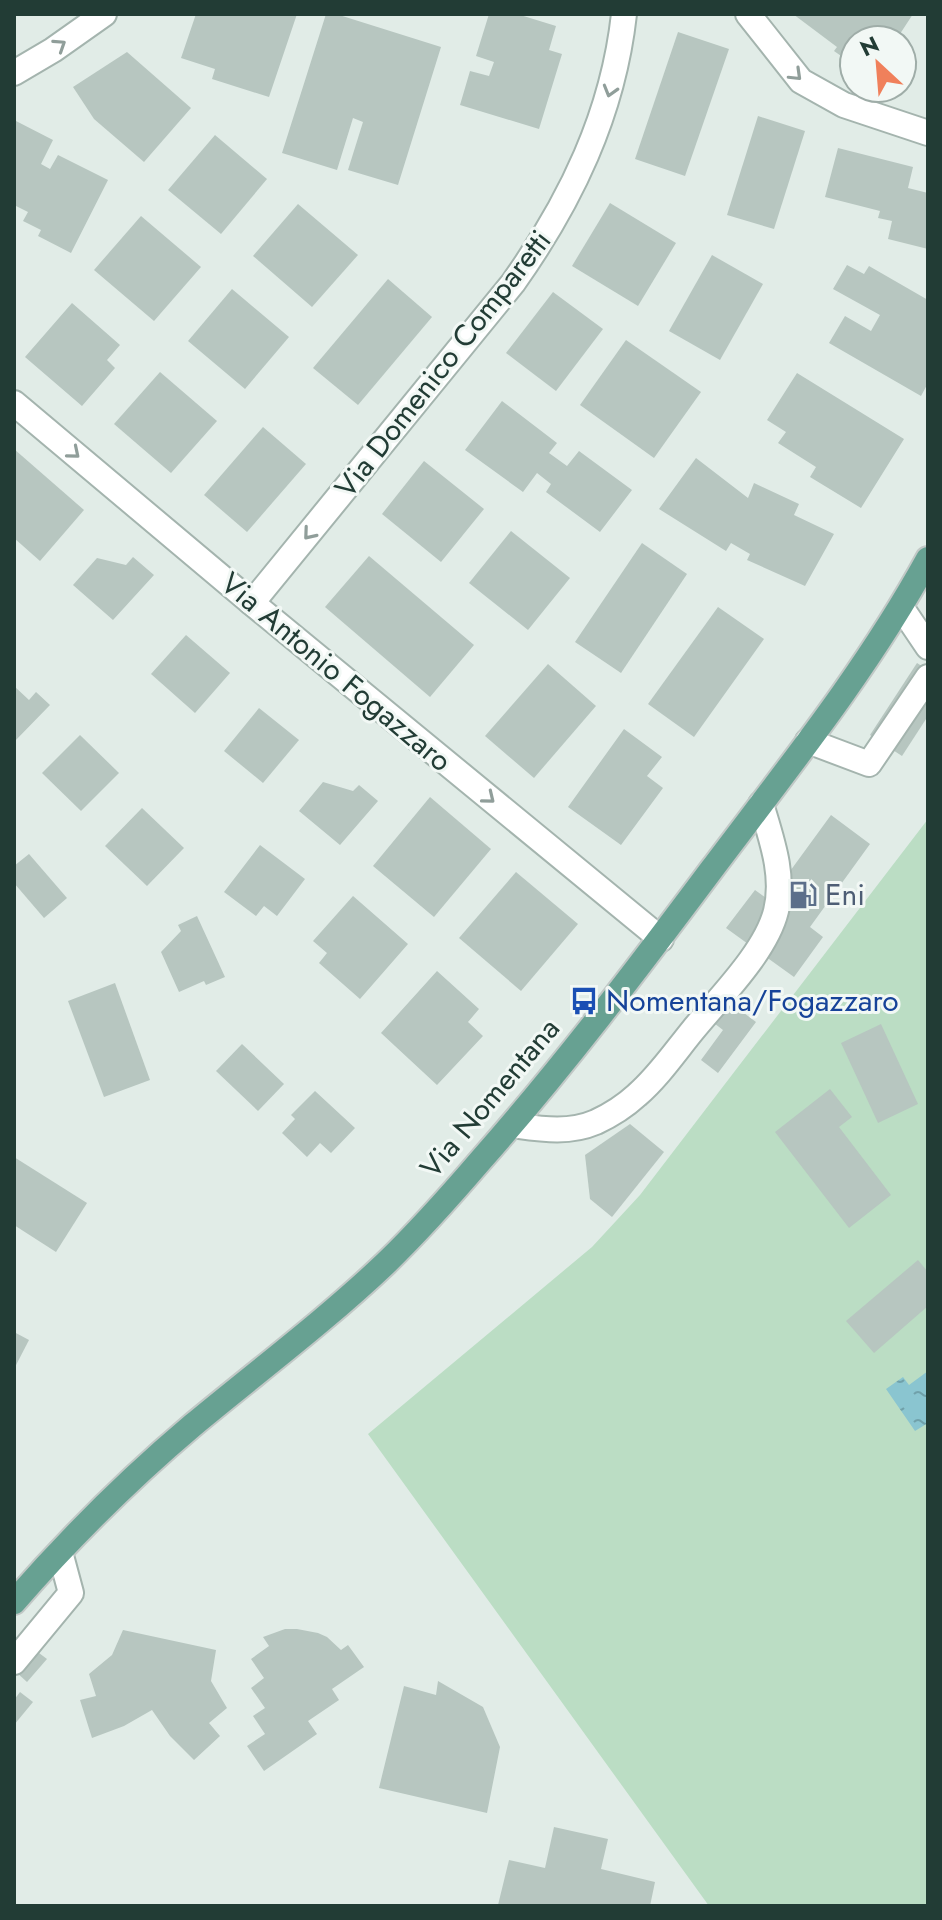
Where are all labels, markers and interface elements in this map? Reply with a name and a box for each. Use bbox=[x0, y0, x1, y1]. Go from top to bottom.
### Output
north arrow bbox=[838, 24, 918, 104]
text: N bbox=[854, 28, 884, 64]
one-way arrow bbox=[51, 40, 66, 55]
one-way arrow bbox=[787, 66, 801, 80]
one-way arrow bbox=[603, 83, 619, 97]
street label: Via Domenico Comparetti bbox=[324, 221, 561, 507]
one-way arrow bbox=[64, 443, 79, 458]
one-way arrow bbox=[304, 524, 319, 539]
street label: Via Antonio Fogazzaro bbox=[211, 562, 461, 781]
one-way arrow bbox=[480, 788, 495, 803]
place label: Eni bbox=[825, 873, 865, 916]
fuel station icon: Eni bbox=[788, 880, 818, 910]
place label: Nomentana/Fogazzaro bbox=[606, 979, 899, 1022]
bus stop icon: Nomentana/Fogazzaro bbox=[569, 986, 599, 1016]
street label: Via Nomentana bbox=[410, 1008, 569, 1187]

